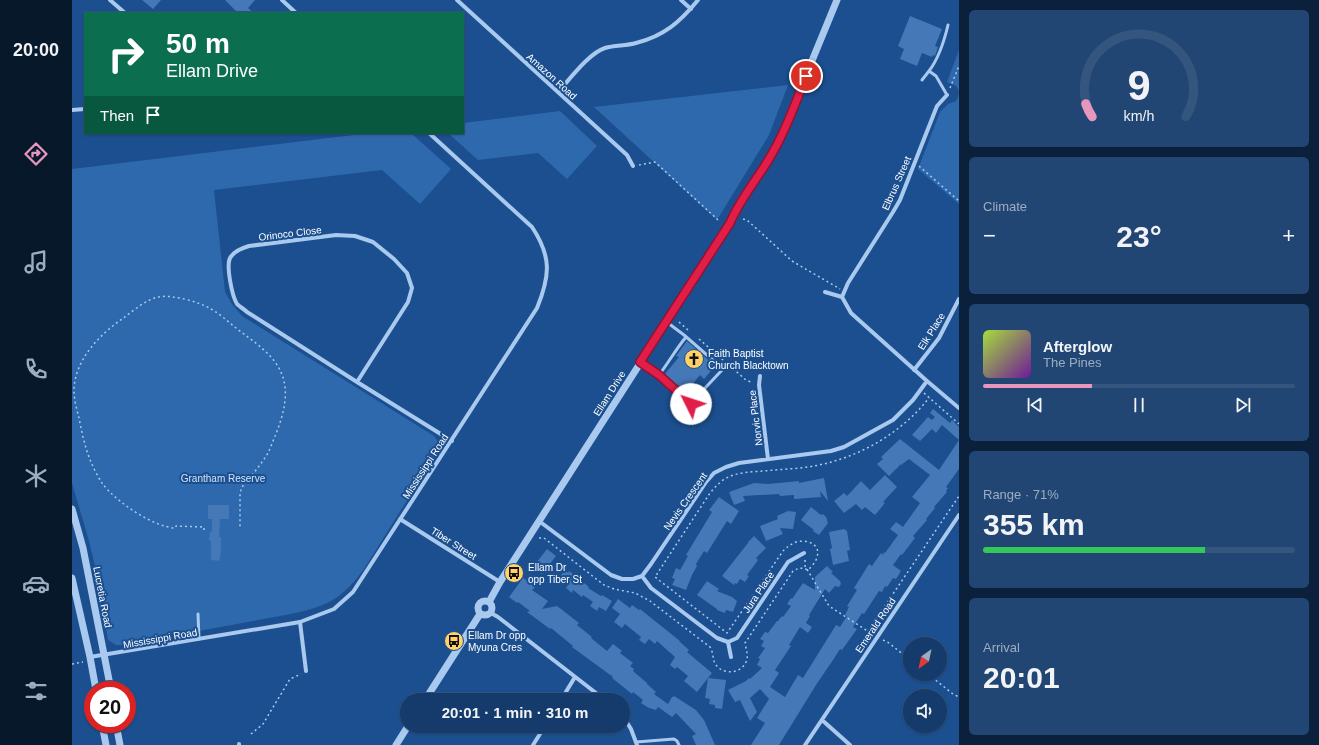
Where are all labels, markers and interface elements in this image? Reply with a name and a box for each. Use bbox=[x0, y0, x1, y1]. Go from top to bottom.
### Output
icon: right bbox=[100, 28, 152, 80]
text: 50 m bbox=[166, 28, 230, 59]
text: 20:00 bbox=[13, 40, 59, 60]
street label: Amazon Road bbox=[524, 51, 579, 102]
pin bbox=[789, 59, 823, 93]
text: Ellam Drive bbox=[166, 61, 258, 81]
text: 9 bbox=[1127, 61, 1151, 108]
icon: arrive bbox=[795, 65, 817, 87]
icon: arrive bbox=[142, 104, 164, 126]
text: Then bbox=[100, 107, 134, 124]
text: km/h bbox=[1124, 107, 1155, 123]
icon: directions bbox=[22, 140, 50, 168]
street label: Elbrus Street bbox=[880, 154, 913, 212]
text: Climate bbox=[983, 199, 1027, 214]
text: 23° bbox=[1116, 220, 1162, 253]
text: − bbox=[983, 223, 996, 248]
text: + bbox=[1282, 223, 1295, 248]
street label: Orinoco Close bbox=[258, 224, 323, 243]
icon: music bbox=[22, 248, 50, 276]
street label: Elk Place bbox=[916, 310, 947, 352]
text: Afterglow bbox=[1043, 338, 1112, 355]
church icon: Faith Baptist Church Blacktown bbox=[683, 348, 705, 370]
place label: Faith Baptist Church Blacktown bbox=[708, 348, 789, 371]
icon: phone bbox=[22, 355, 50, 383]
text: The Pines bbox=[1043, 355, 1102, 370]
street label: Ellam Drive bbox=[591, 368, 628, 418]
position arrow bbox=[670, 383, 712, 425]
street label: Norvic Place bbox=[747, 389, 764, 446]
icon: previous bbox=[1024, 394, 1046, 416]
icon: pause bbox=[1128, 394, 1150, 416]
icon: next bbox=[1232, 394, 1254, 416]
street label: Mississippi Road bbox=[400, 432, 450, 501]
icon: climate bbox=[22, 462, 50, 490]
street label: Nevis Crescent bbox=[661, 470, 709, 532]
park label: Grantham Reserve bbox=[181, 473, 266, 484]
text: Range · 71% bbox=[983, 487, 1059, 502]
text: 355 km bbox=[983, 508, 1085, 541]
street label: Tiber Street bbox=[429, 525, 479, 562]
bus stop icon: Ellam Dr opp Tiber St bbox=[503, 562, 525, 584]
place label: Ellam Dr opp Tiber St bbox=[528, 562, 582, 585]
street label: Lucretia Road bbox=[91, 565, 114, 629]
street label: Jura Place bbox=[741, 569, 776, 615]
icon: car bbox=[22, 570, 50, 598]
street label: Emerald Road bbox=[853, 596, 898, 655]
street label: Mississippi Road bbox=[122, 627, 198, 650]
bus stop icon: Ellam Dr opp Myuna Cres bbox=[443, 630, 465, 652]
place label: Ellam Dr opp Myuna Cres bbox=[468, 630, 526, 653]
north arrow bbox=[903, 637, 947, 681]
map controls bbox=[903, 637, 947, 733]
text: Arrival bbox=[983, 640, 1020, 655]
text: 20:01 bbox=[983, 661, 1060, 694]
icon: filters bbox=[22, 677, 50, 705]
speed limit sign: 20 bbox=[84, 681, 136, 733]
button: sound bbox=[903, 689, 947, 733]
text: 20:01 · 1 min · 310 m bbox=[442, 704, 588, 721]

